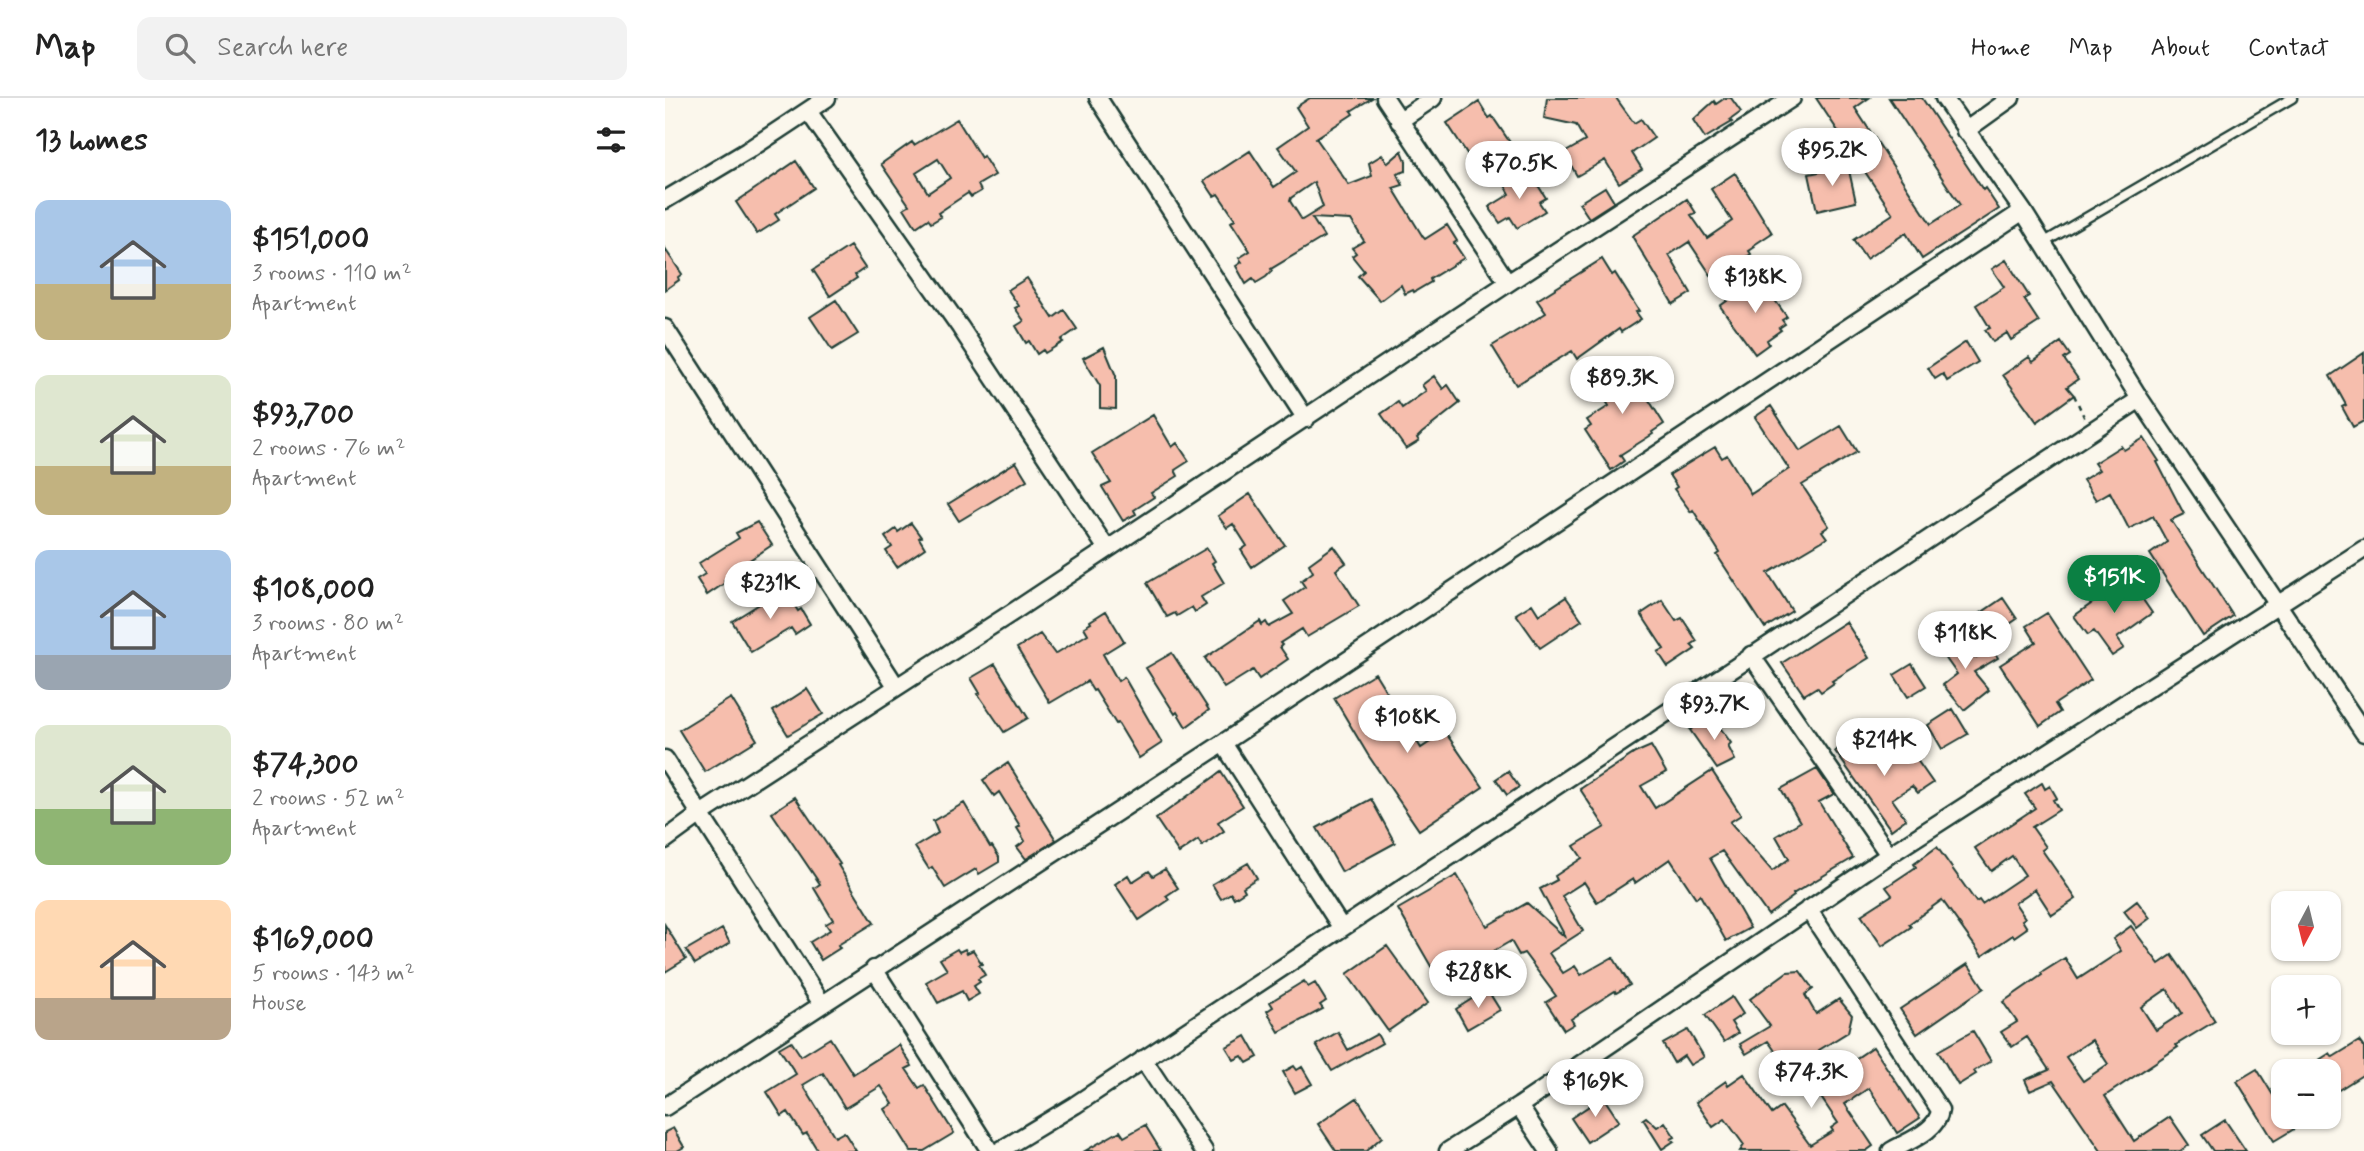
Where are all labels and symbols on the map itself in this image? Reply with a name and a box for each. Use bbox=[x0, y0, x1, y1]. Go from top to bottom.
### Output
pin: $95.2K bbox=[1775, 129, 1889, 188]
pin: $70.5K bbox=[1462, 141, 1576, 201]
pin: $138K bbox=[1706, 256, 1804, 315]
pin: $89.3K bbox=[1565, 356, 1679, 416]
pin: $151K bbox=[2065, 556, 2163, 615]
pin: $231K bbox=[721, 561, 819, 621]
pin: $118K bbox=[1916, 612, 2014, 671]
pin: $93.7K bbox=[1657, 682, 1771, 742]
pin: $108K bbox=[1358, 696, 1456, 755]
pin: $214K bbox=[1835, 718, 1933, 778]
north arrow bbox=[2271, 891, 2341, 961]
pin: $288K bbox=[1429, 950, 1527, 1010]
pin: $74.3K bbox=[1754, 1051, 1868, 1110]
pin: $169K bbox=[1546, 1060, 1644, 1119]

